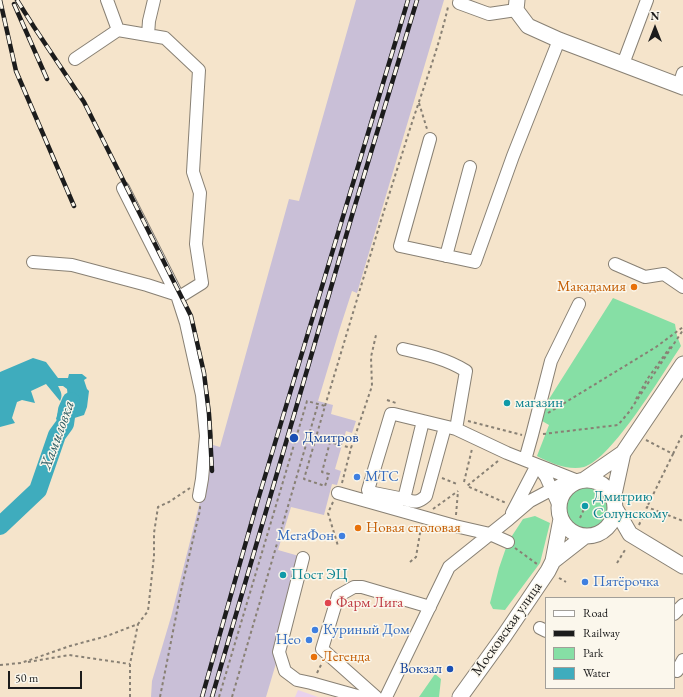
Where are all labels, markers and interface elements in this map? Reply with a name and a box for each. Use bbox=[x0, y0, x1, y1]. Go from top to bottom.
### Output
north arrow bbox=[635, 8, 675, 48]
text: N bbox=[651, 9, 659, 23]
place label: Макадамия bbox=[557, 278, 626, 296]
marker: Макадамия bbox=[629, 282, 639, 292]
place label: магазин bbox=[515, 394, 563, 412]
water label: Хамиловка bbox=[37, 398, 79, 472]
marker: магазин bbox=[502, 398, 512, 408]
place label: Дмитров bbox=[303, 429, 359, 447]
marker: Дмитров bbox=[288, 432, 300, 444]
place label: МТС bbox=[365, 468, 399, 486]
marker: МТС bbox=[352, 472, 362, 482]
place label: Дмитрию Солунскому bbox=[593, 488, 668, 523]
marker: Дмитрию Солунскому bbox=[580, 501, 590, 511]
place label: Новая столовая bbox=[366, 519, 461, 537]
marker: Новая столовая bbox=[353, 523, 363, 533]
place label: МегаФон bbox=[277, 527, 334, 545]
marker: МегаФон bbox=[337, 531, 347, 541]
place label: Пост ЭЦ bbox=[291, 566, 348, 584]
marker: Пост ЭЦ bbox=[278, 570, 288, 580]
place label: Пятёрочка bbox=[593, 573, 659, 591]
marker: Пятёрочка bbox=[580, 577, 590, 587]
street label: Московская улица bbox=[468, 578, 546, 680]
place label: Фарм Лига bbox=[336, 594, 403, 612]
legend bbox=[545, 597, 675, 689]
marker: Фарм Лига bbox=[323, 598, 333, 608]
text: Road bbox=[583, 605, 608, 621]
place label: Куриный Дом bbox=[323, 621, 410, 639]
marker: Куриный Дом bbox=[310, 625, 320, 635]
text: Railway bbox=[583, 625, 620, 641]
place label: Нео bbox=[276, 631, 301, 649]
marker: Нео bbox=[304, 635, 314, 645]
text: Park bbox=[583, 645, 603, 661]
place label: Легенда bbox=[322, 648, 370, 666]
marker: Легенда bbox=[309, 652, 319, 662]
place label: Вокзал bbox=[400, 660, 442, 678]
scale bar bbox=[10, 663, 84, 689]
marker: Вокзал bbox=[445, 664, 455, 674]
text: Water bbox=[583, 665, 610, 681]
text: 50 m bbox=[15, 670, 38, 686]

